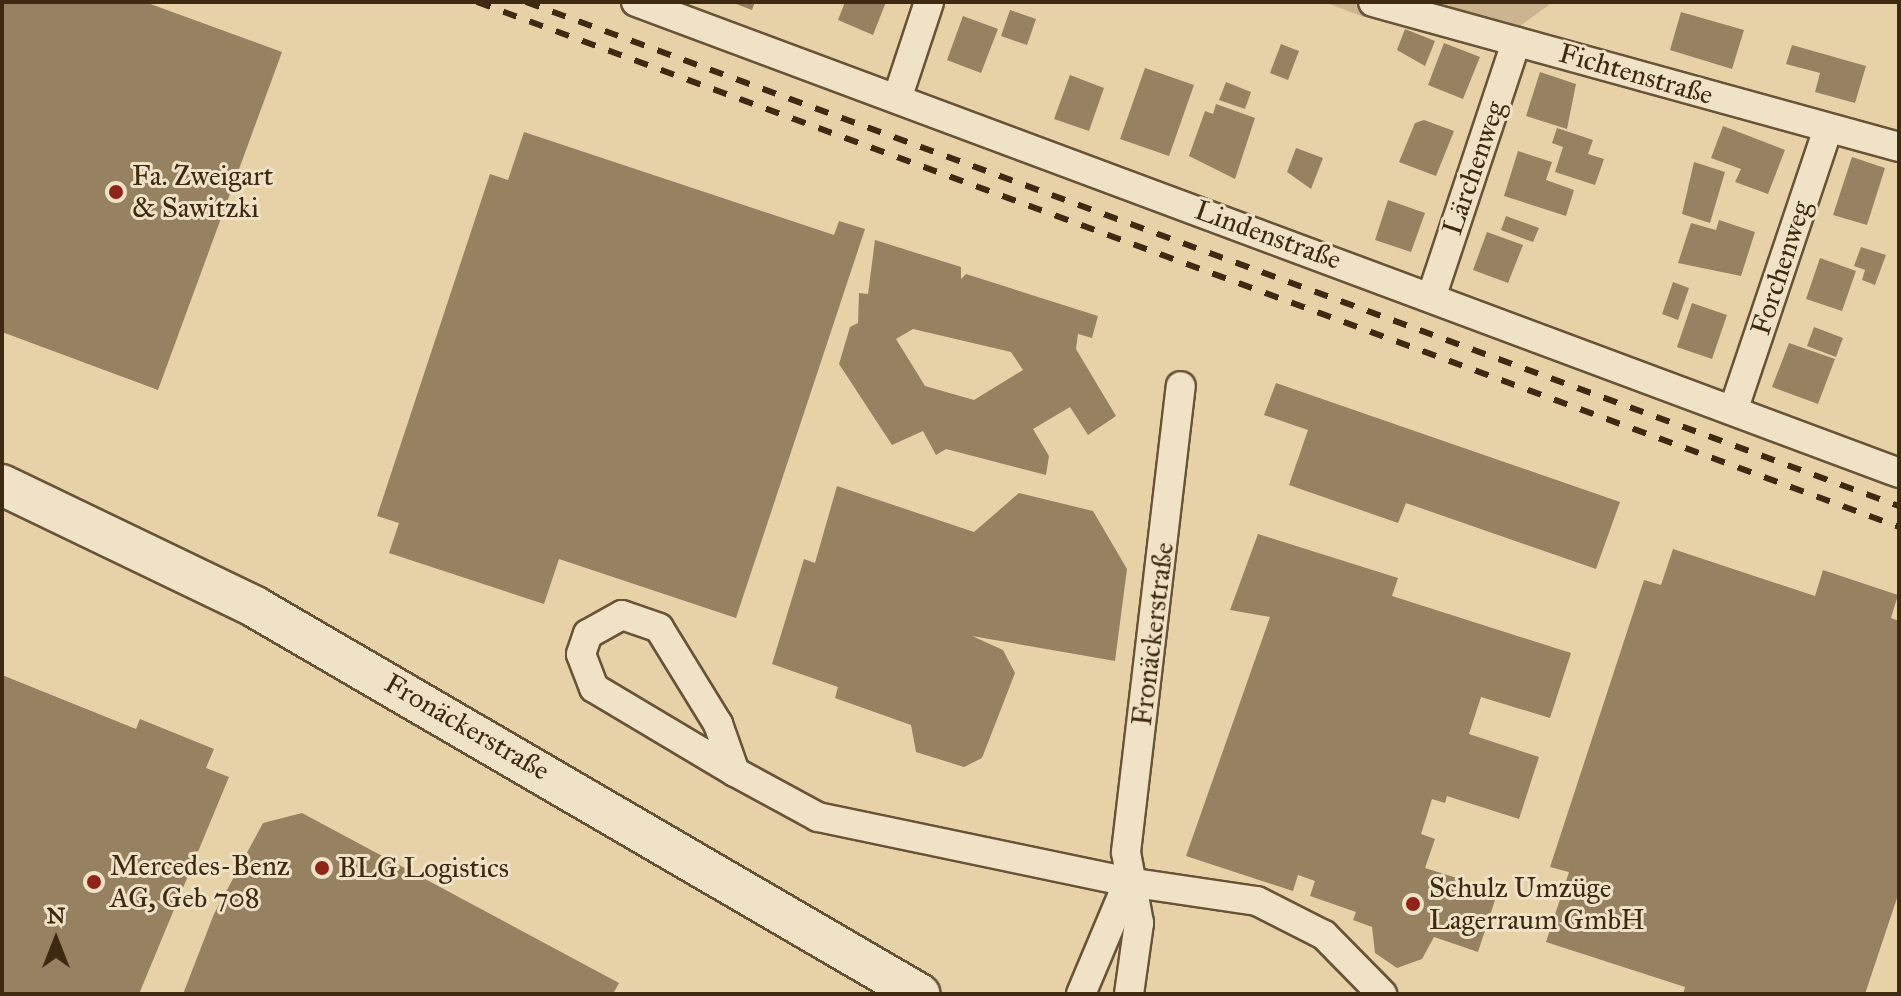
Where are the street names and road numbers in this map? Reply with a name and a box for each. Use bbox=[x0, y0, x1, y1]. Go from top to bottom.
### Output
street label: Fichtenstraße bbox=[1555, 36, 1717, 112]
street label: Lärchenweg bbox=[1435, 97, 1513, 239]
street label: Lindenstraße bbox=[1190, 193, 1346, 277]
street label: Forchenweg bbox=[1744, 197, 1818, 339]
street label: Fronäckerstraße bbox=[1125, 540, 1181, 728]
street label: Fronäckerstraße bbox=[379, 666, 555, 788]

